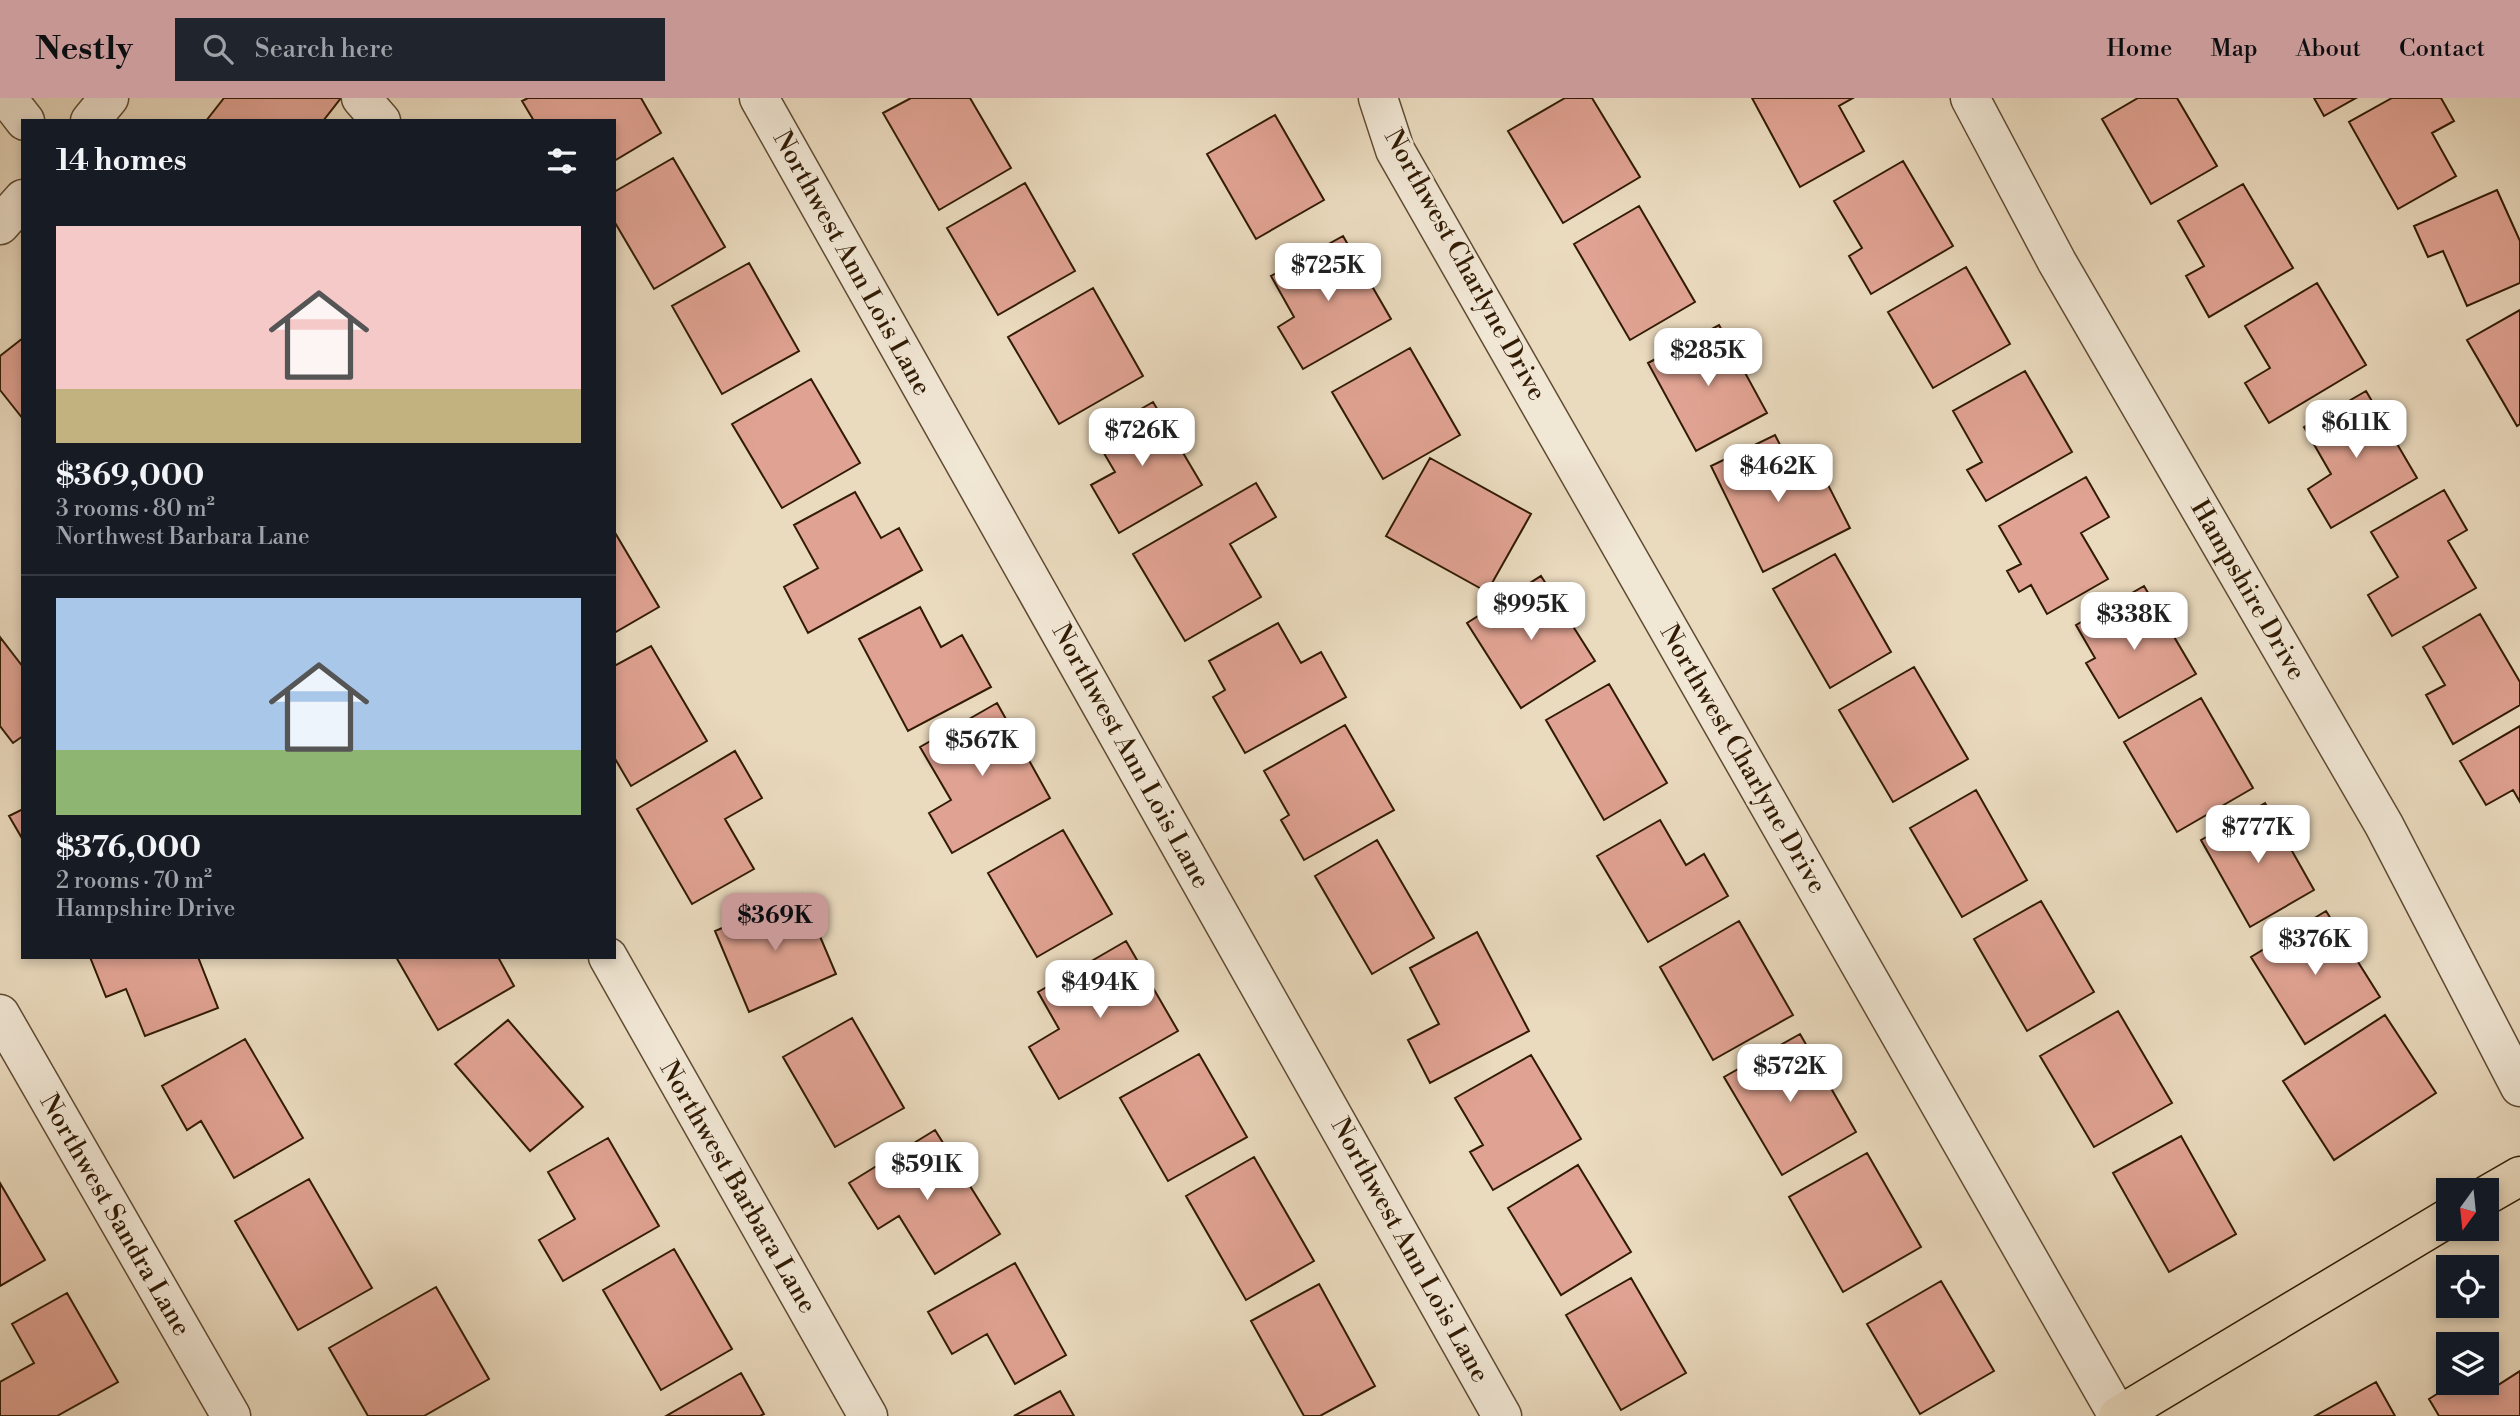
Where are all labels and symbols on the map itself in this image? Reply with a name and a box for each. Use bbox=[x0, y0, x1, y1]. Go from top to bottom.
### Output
street label: Northwest Charlyne Drive bbox=[1377, 124, 1553, 406]
street label: Northwest Ann Lois Lane bbox=[766, 125, 938, 401]
pin: $725K bbox=[1279, 244, 1377, 303]
pin: $285K bbox=[1659, 328, 1757, 388]
pin: $611K bbox=[2307, 400, 2405, 460]
pin: $726K bbox=[1093, 408, 1191, 468]
pin: $462K bbox=[1729, 444, 1827, 504]
street label: Hampshire Drive bbox=[2183, 494, 2313, 686]
pin: $995K bbox=[1482, 582, 1580, 642]
pin: $338K bbox=[2085, 592, 2183, 652]
street label: Northwest Ann Lois Lane bbox=[1045, 618, 1217, 894]
street label: Northwest Charlyne Drive bbox=[1653, 619, 1833, 899]
pin: $567K bbox=[933, 718, 1031, 778]
pin: $777K bbox=[2209, 806, 2307, 865]
pin: $369K bbox=[726, 894, 824, 953]
pin: $376K bbox=[2266, 918, 2364, 977]
pin: $494K bbox=[1051, 960, 1149, 1020]
pin: $572K bbox=[1741, 1044, 1839, 1104]
street label: Northwest Barbara Lane bbox=[652, 1055, 824, 1319]
street label: Northwest Sandra Lane bbox=[33, 1088, 197, 1342]
street label: Northwest Ann Lois Lane bbox=[1324, 1112, 1496, 1388]
pin: $591K bbox=[878, 1142, 976, 1202]
north arrow bbox=[2436, 1178, 2499, 1241]

